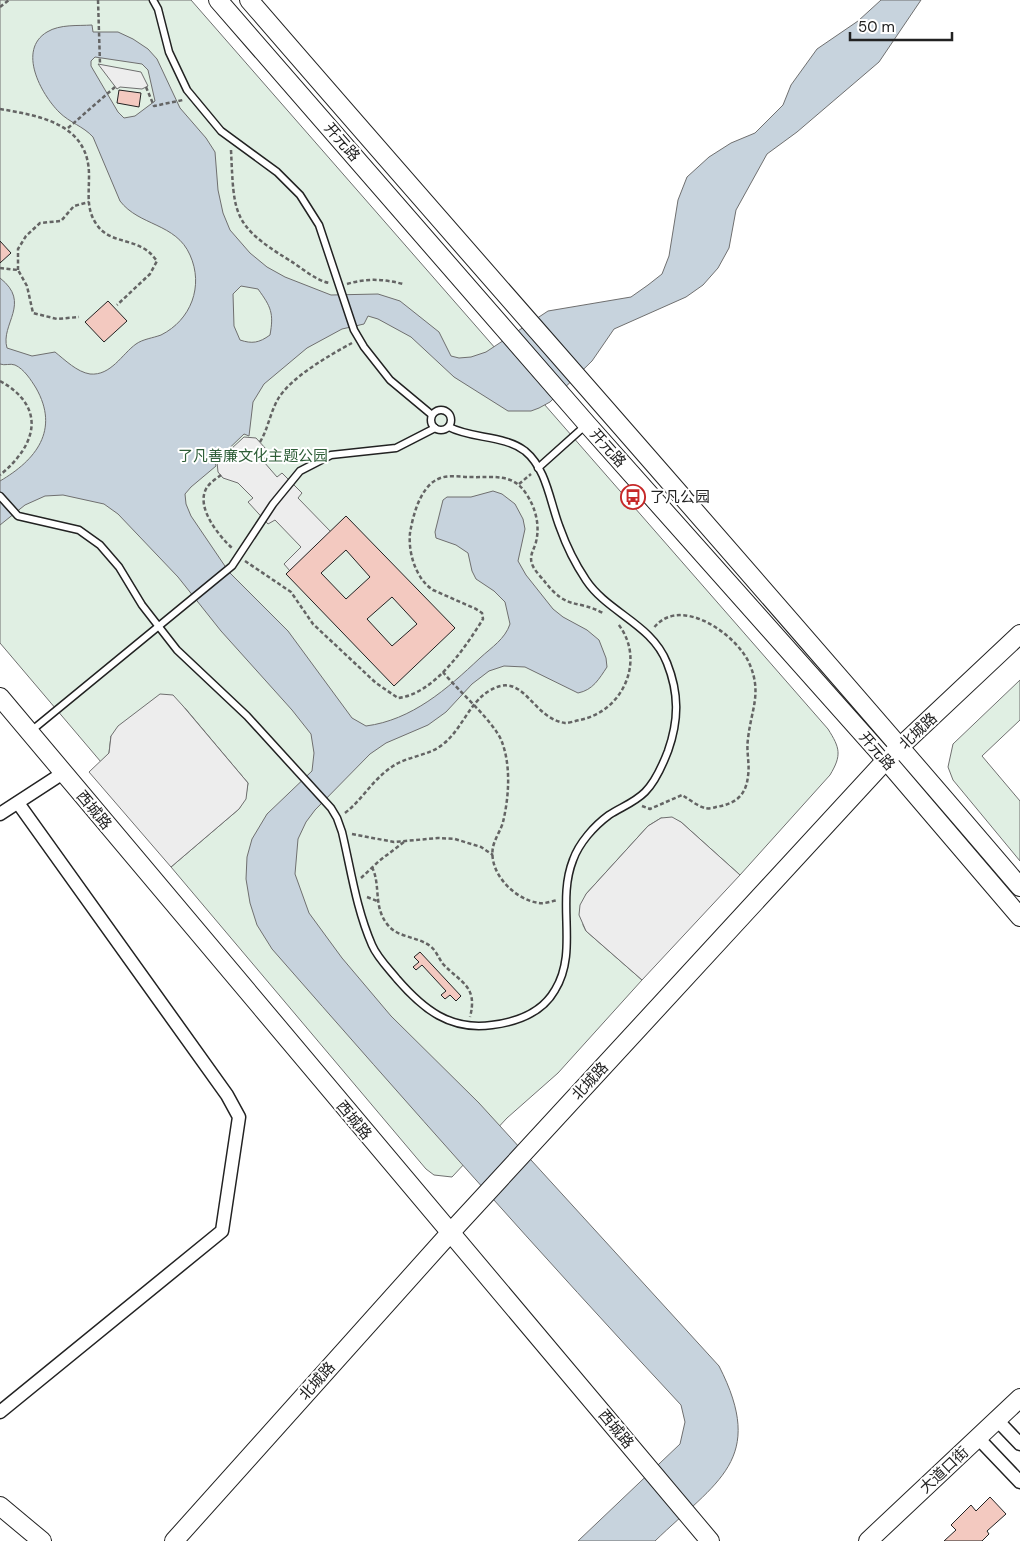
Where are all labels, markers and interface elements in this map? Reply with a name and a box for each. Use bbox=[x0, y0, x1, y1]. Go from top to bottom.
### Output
scale bar bbox=[850, 10, 952, 42]
text: 50 m bbox=[858, 17, 895, 37]
street label: 开元路 bbox=[320, 118, 364, 166]
street label: 开元路 bbox=[586, 425, 630, 471]
park label: 了凡善廉文化主题公园 bbox=[178, 446, 328, 466]
bus stop icon: 了凡公园 bbox=[620, 484, 646, 510]
place label: 了凡公园 bbox=[650, 487, 710, 507]
street label: 北城路 bbox=[895, 708, 941, 754]
street label: 开元路 bbox=[855, 727, 899, 775]
street label: 西城路 bbox=[72, 786, 116, 834]
street label: 北城路 bbox=[567, 1058, 613, 1104]
street label: 西城路 bbox=[332, 1096, 376, 1144]
street label: 北城路 bbox=[295, 1358, 339, 1404]
street label: 西城路 bbox=[594, 1405, 638, 1453]
street label: 大道口街 bbox=[915, 1442, 973, 1498]

